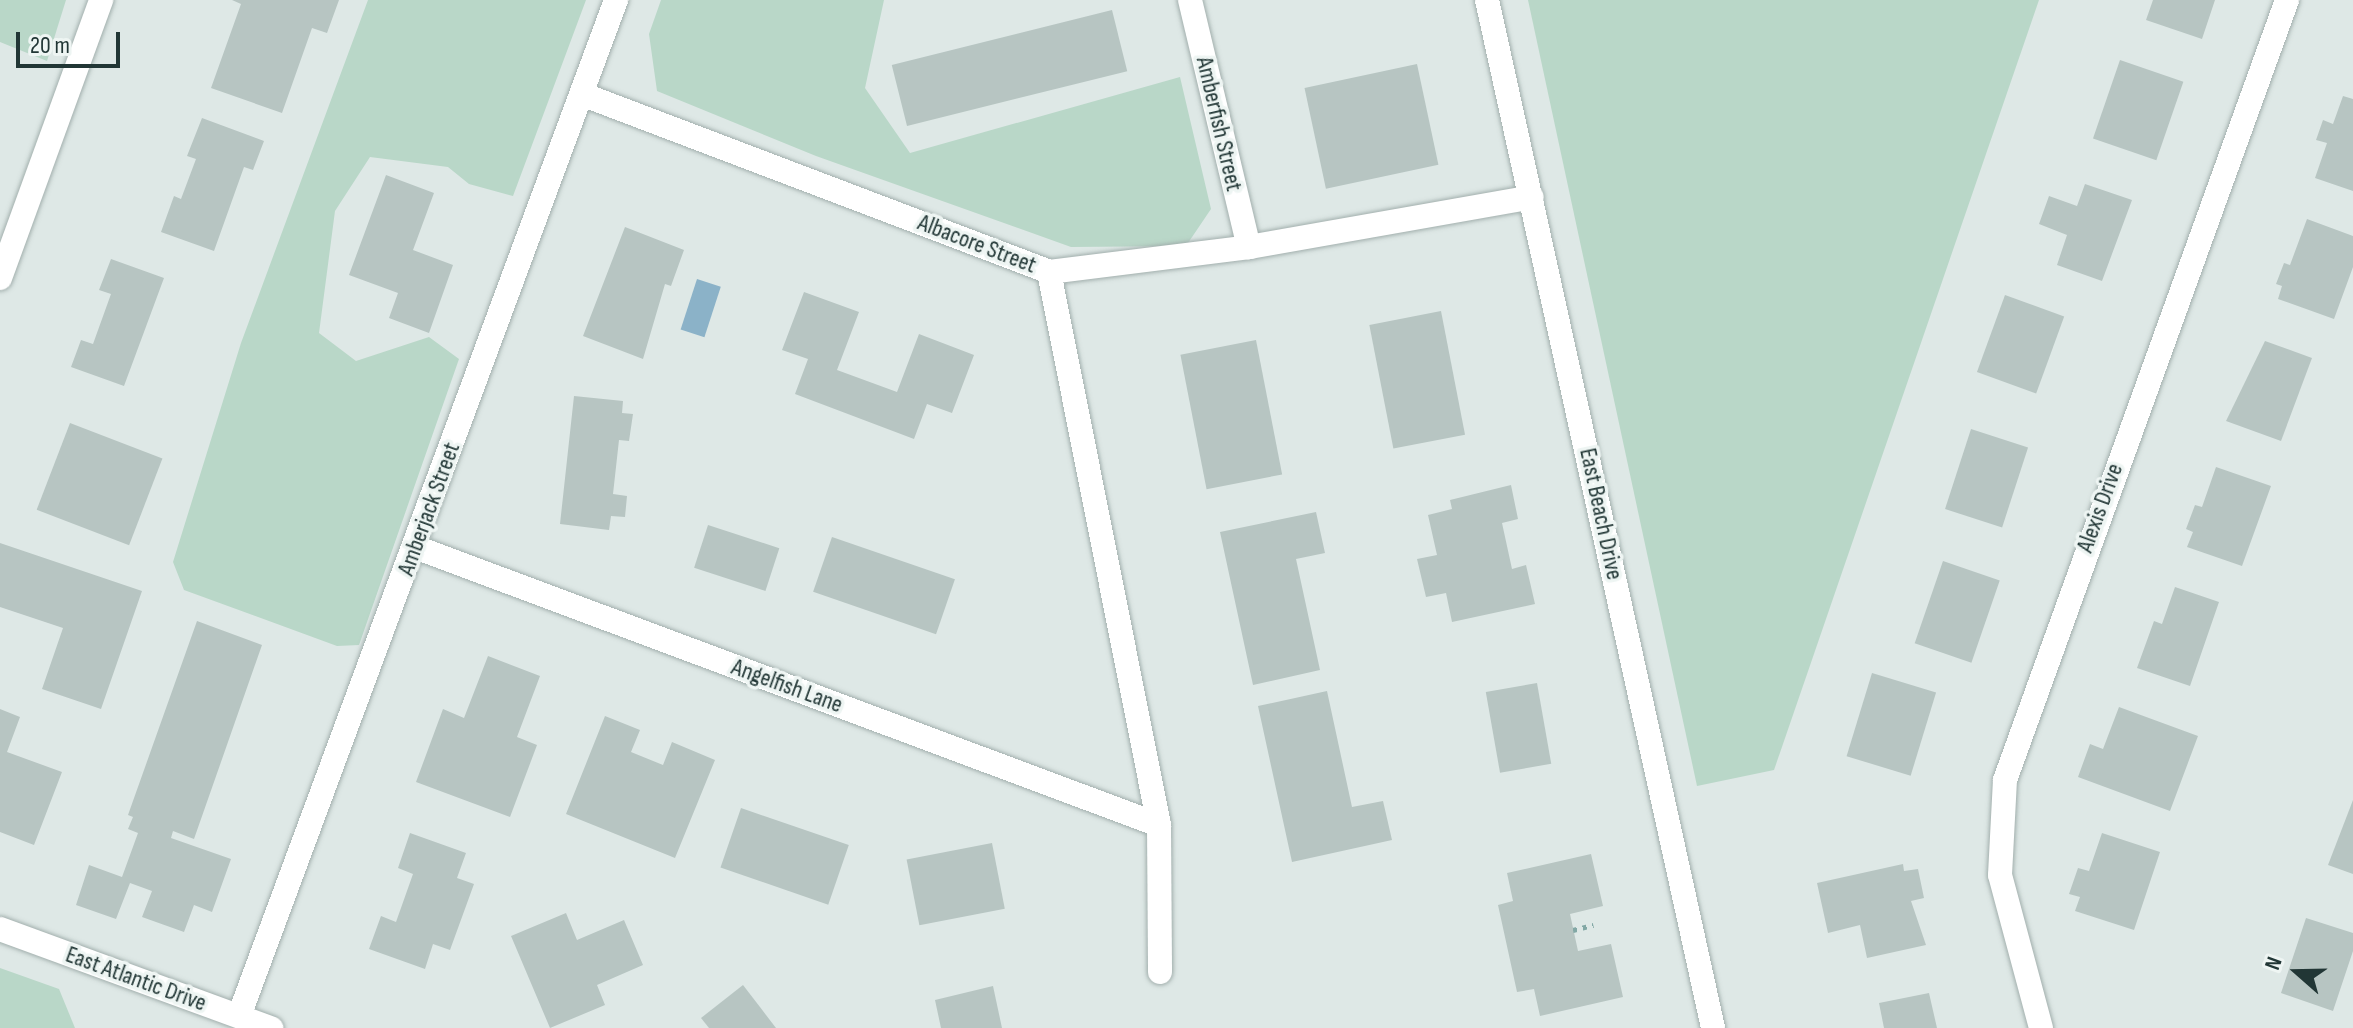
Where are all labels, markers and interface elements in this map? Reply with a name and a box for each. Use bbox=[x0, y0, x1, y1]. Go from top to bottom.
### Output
scale bar bbox=[20, 16, 124, 66]
text: 20 m bbox=[30, 31, 70, 60]
street label: Amberfish Street bbox=[1190, 54, 1248, 194]
street label: Albacore Street bbox=[914, 208, 1040, 280]
street label: Amberjack Street bbox=[392, 439, 466, 579]
street label: East Beach Drive bbox=[1573, 446, 1629, 582]
street label: Alexis Drive bbox=[2071, 460, 2129, 556]
street label: Angelfish Lane bbox=[728, 653, 846, 719]
north arrow bbox=[2257, 932, 2337, 1012]
street label: East Atlantic Drive bbox=[62, 940, 210, 1018]
text: N bbox=[2259, 953, 2289, 974]

